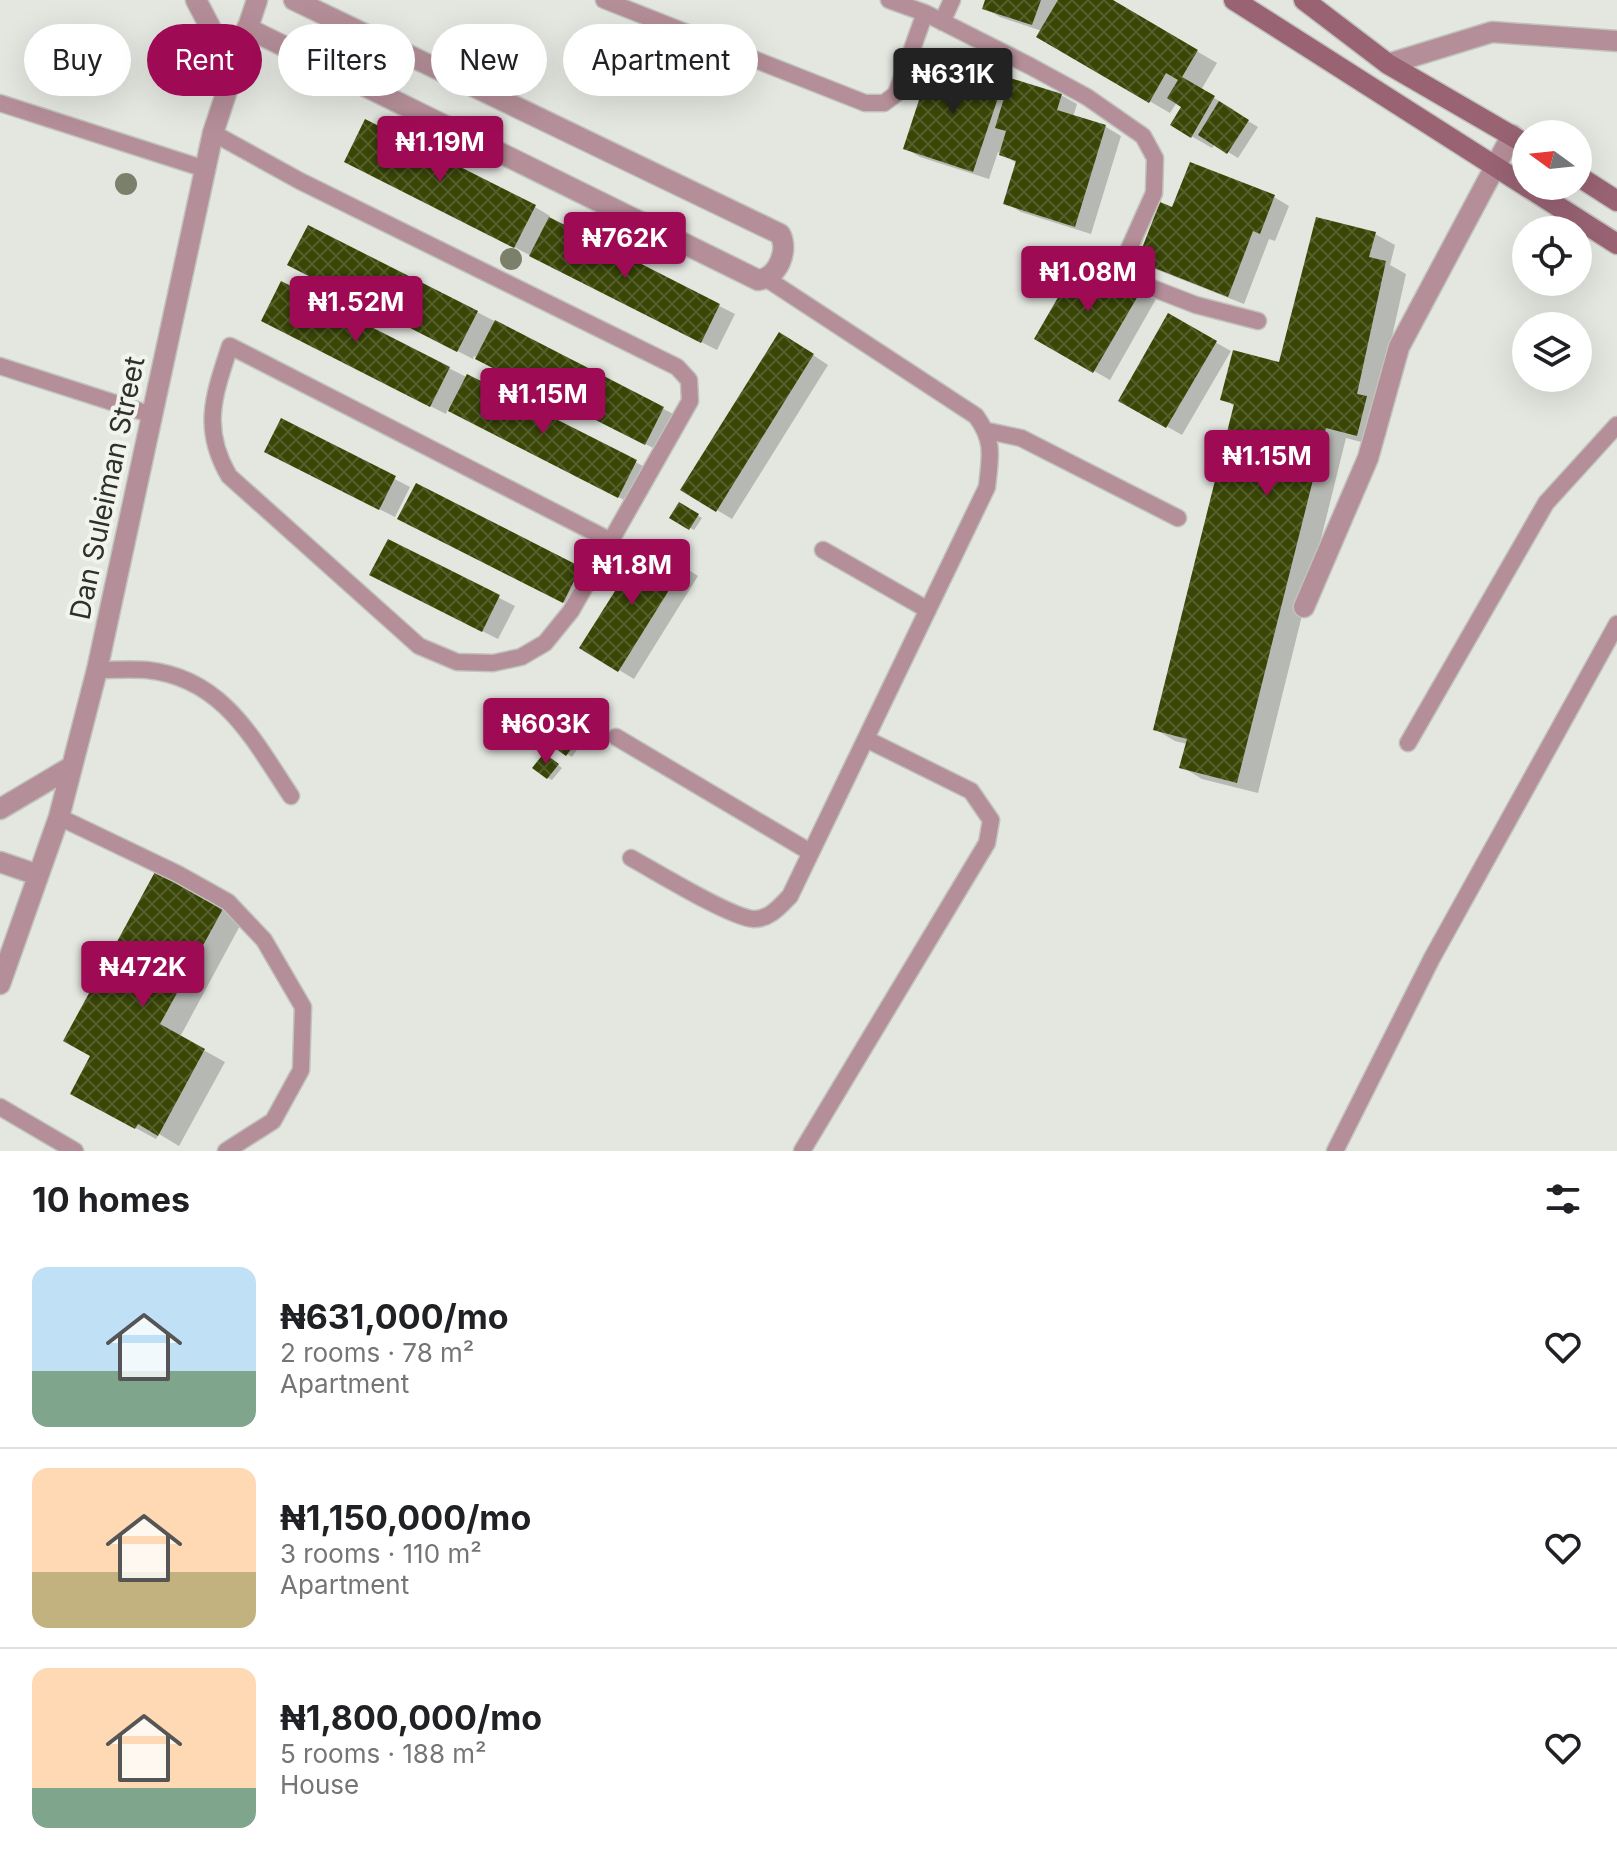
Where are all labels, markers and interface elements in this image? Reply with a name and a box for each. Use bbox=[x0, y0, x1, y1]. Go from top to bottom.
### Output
chip: Buy bbox=[24, 24, 131, 96]
chip: Rent bbox=[147, 24, 262, 96]
chip: Filters bbox=[278, 24, 415, 96]
chip: New bbox=[431, 24, 547, 96]
chip: Apartment bbox=[563, 24, 758, 96]
pin: ₦631K bbox=[897, 48, 1009, 116]
text: ₦631K bbox=[911, 58, 995, 89]
pin: ₦1.19M bbox=[375, 116, 505, 184]
north arrow bbox=[1512, 120, 1592, 200]
map controls bbox=[1512, 120, 1592, 392]
text: ₦1.19M bbox=[395, 126, 485, 157]
pin: ₦762K bbox=[569, 212, 681, 280]
button: locate bbox=[1512, 216, 1592, 296]
text: ₦762K bbox=[582, 222, 668, 253]
pin: ₦1.08M bbox=[1023, 246, 1153, 314]
text: ₦1.08M bbox=[1039, 256, 1137, 287]
pin: ₦1.52M bbox=[291, 276, 421, 344]
text: ₦1.52M bbox=[308, 286, 404, 317]
button: layers bbox=[1512, 312, 1592, 392]
street label: Dan Suleiman Street bbox=[62, 353, 152, 623]
pin: ₦1.15M bbox=[478, 368, 608, 436]
text: ₦1.15M bbox=[498, 378, 588, 409]
pin: ₦1.15M bbox=[1202, 430, 1332, 498]
text: ₦1.15M bbox=[1222, 440, 1312, 471]
pin: ₦1.8M bbox=[576, 539, 688, 607]
text: ₦1.8M bbox=[592, 549, 672, 580]
pin: ₦603K bbox=[490, 698, 602, 766]
text: ₦603K bbox=[501, 708, 591, 739]
pin: ₦472K bbox=[87, 941, 199, 1009]
text: ₦472K bbox=[99, 951, 187, 982]
icon: filters bbox=[1541, 1177, 1585, 1221]
text: 10 homes bbox=[32, 1179, 190, 1220]
text: ₦631,000/mo bbox=[280, 1296, 509, 1337]
icon: home bbox=[96, 1299, 192, 1395]
icon: heart bbox=[1541, 1325, 1585, 1369]
text: 2 rooms · 78 m² bbox=[280, 1337, 474, 1368]
text: Apartment bbox=[280, 1368, 409, 1399]
text: ₦1,150,000/mo bbox=[280, 1497, 531, 1538]
icon: home bbox=[96, 1500, 192, 1596]
icon: heart bbox=[1541, 1526, 1585, 1570]
text: 3 rooms · 110 m² bbox=[280, 1538, 482, 1569]
text: Apartment bbox=[280, 1569, 409, 1600]
text: ₦1,800,000/mo bbox=[280, 1697, 542, 1738]
icon: home bbox=[96, 1700, 192, 1796]
icon: heart bbox=[1541, 1726, 1585, 1770]
text: 5 rooms · 188 m² bbox=[280, 1738, 487, 1769]
text: House bbox=[280, 1769, 359, 1800]

